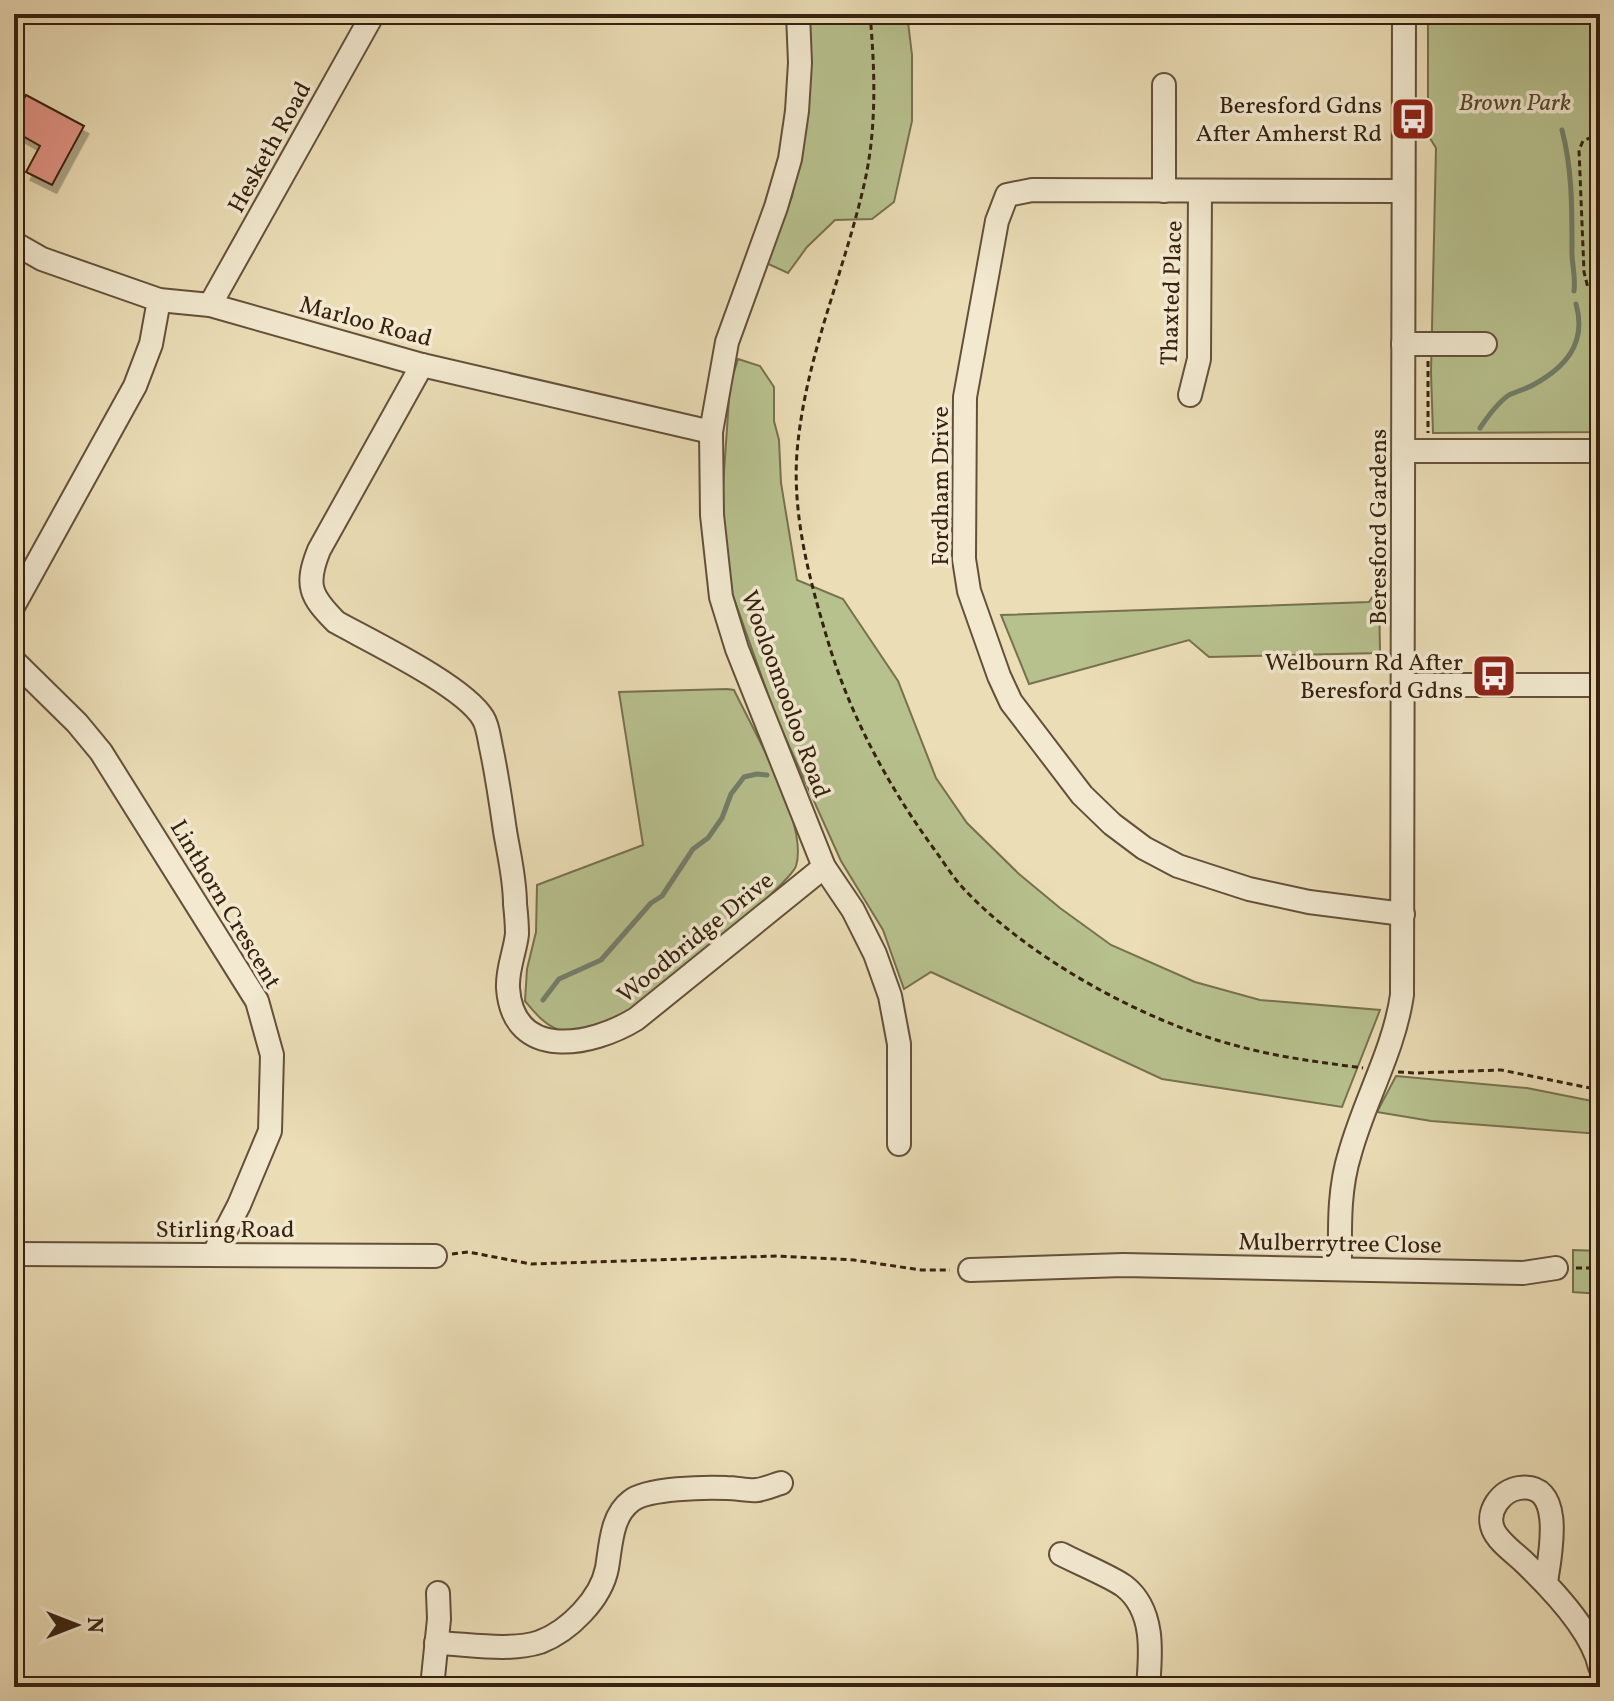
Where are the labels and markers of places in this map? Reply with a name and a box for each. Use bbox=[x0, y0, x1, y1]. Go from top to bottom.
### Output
place label: Beresford Gdns After Amherst Rd bbox=[1196, 90, 1382, 152]
bus stop icon: Beresford Gdns After Amherst Rd bbox=[1389, 95, 1437, 143]
place label: Welbourn Rd After Beresford Gdns bbox=[1265, 647, 1463, 709]
bus stop icon: Welbourn Rd After Beresford Gdns bbox=[1470, 652, 1518, 700]

